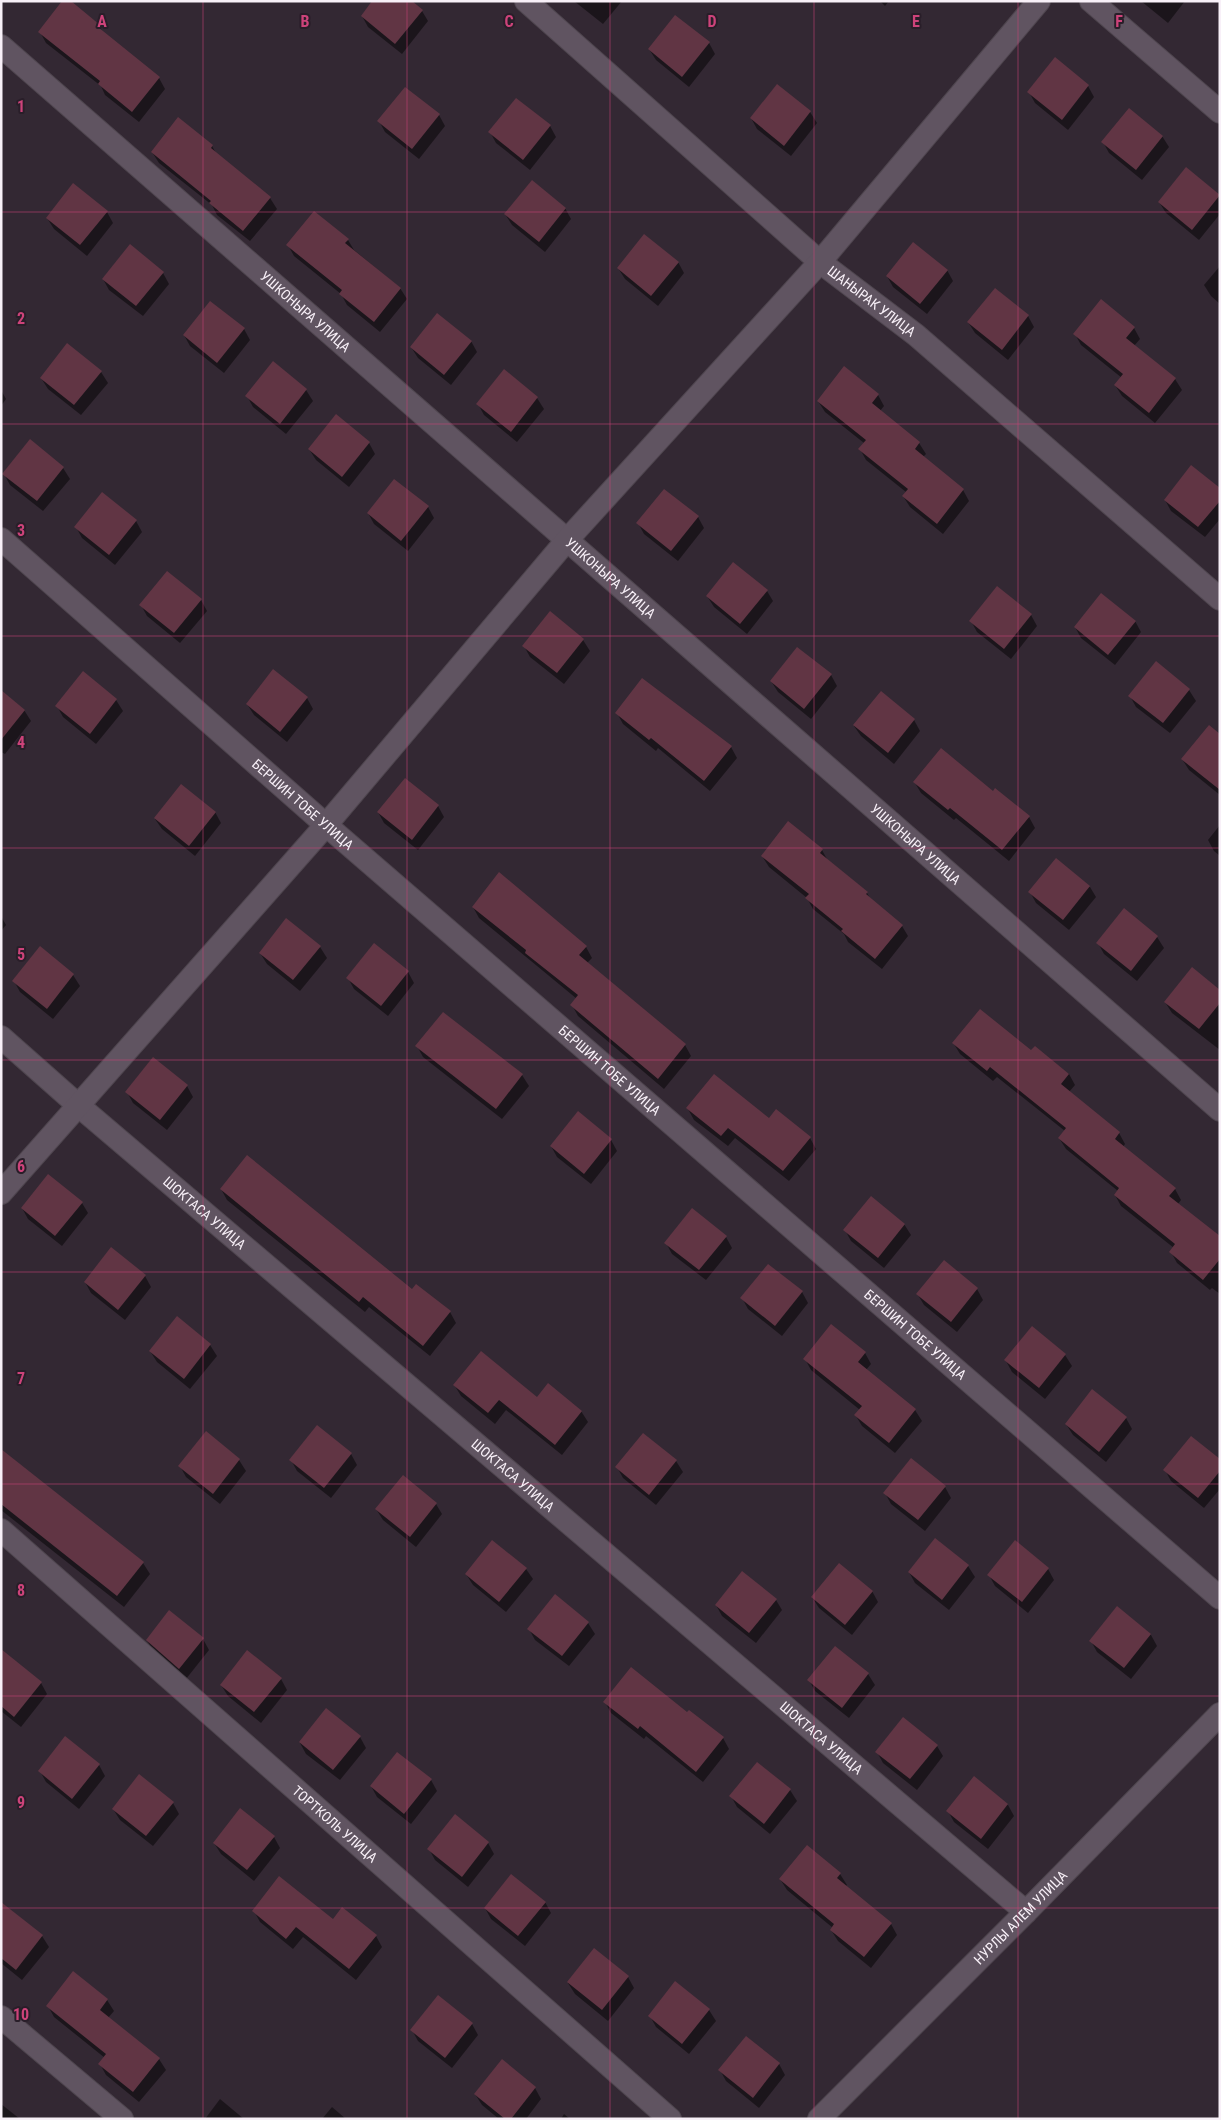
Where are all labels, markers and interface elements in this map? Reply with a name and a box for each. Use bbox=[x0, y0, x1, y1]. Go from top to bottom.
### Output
text: A bbox=[97, 12, 107, 31]
text: B bbox=[301, 12, 310, 31]
text: C bbox=[504, 12, 514, 31]
text: D bbox=[707, 12, 717, 31]
text: E bbox=[912, 12, 920, 31]
text: F bbox=[1115, 12, 1123, 31]
text: 1 bbox=[17, 97, 25, 116]
street label: ШАНЫРАК УЛИЦА bbox=[824, 263, 919, 340]
street label: УШКОНЫРА УЛИЦА bbox=[257, 268, 354, 355]
text: 2 bbox=[17, 309, 25, 328]
text: 3 bbox=[17, 521, 25, 540]
street label: УШКОНЫРА УЛИЦА bbox=[562, 534, 659, 622]
text: 4 bbox=[17, 733, 25, 752]
street label: БЕРШИН ТОБЕ УЛИЦА bbox=[249, 756, 357, 853]
street label: УШКОНЫРА УЛИЦА bbox=[867, 801, 964, 888]
text: 5 bbox=[17, 945, 25, 964]
street label: БЕРШИН ТОБЕ УЛИЦА bbox=[556, 1022, 664, 1119]
text: 6 bbox=[17, 1157, 25, 1176]
street label: ШОКТАСА УЛИЦА bbox=[160, 1173, 249, 1252]
street label: БЕРШИН ТОБЕ УЛИЦА bbox=[861, 1286, 969, 1383]
text: 7 bbox=[17, 1369, 25, 1388]
street label: ШОКТАСА УЛИЦА bbox=[468, 1436, 558, 1515]
text: 8 bbox=[17, 1581, 25, 1600]
street label: ШОКТАСА УЛИЦА bbox=[777, 1698, 866, 1777]
street label: ТОРТКОЛЬ УЛИЦА bbox=[289, 1782, 381, 1866]
text: 9 bbox=[17, 1793, 25, 1812]
street label: НУРЛЫ АЛЕМ УЛИЦА bbox=[970, 1867, 1070, 1968]
text: 10 bbox=[13, 2005, 29, 2024]

